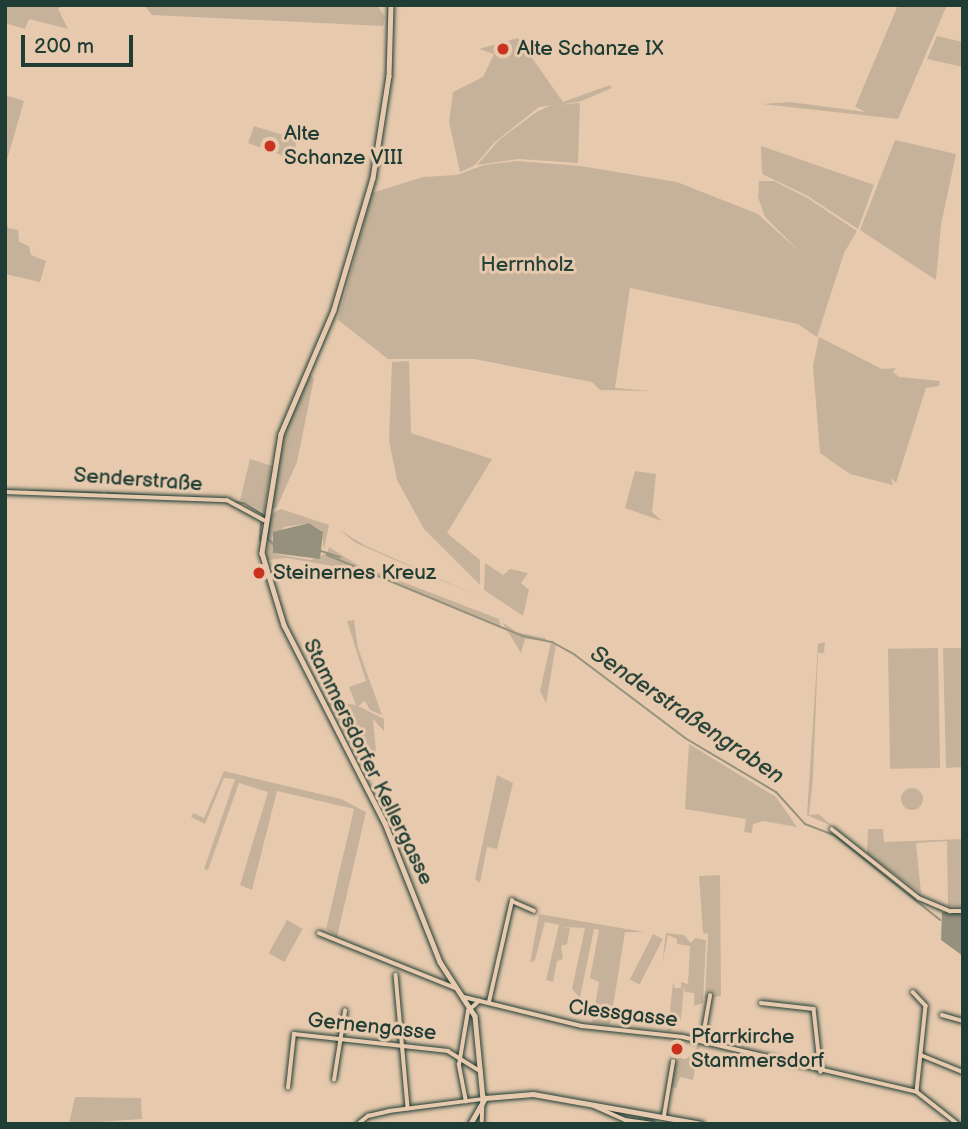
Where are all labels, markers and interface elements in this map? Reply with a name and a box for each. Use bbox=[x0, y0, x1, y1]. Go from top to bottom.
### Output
scale bar bbox=[24, 21, 136, 65]
text: 200 m bbox=[34, 34, 94, 59]
place label: Alte Schanze IX bbox=[517, 36, 664, 62]
marker: Alte Schanze IX bbox=[495, 41, 511, 57]
place label: Alte Schanze VIII bbox=[284, 121, 404, 171]
marker: Alte Schanze VIII bbox=[262, 138, 278, 154]
park label: Herrnholz bbox=[480, 252, 574, 278]
street label: Senderstraße bbox=[73, 463, 203, 497]
place label: Steinernes Kreuz bbox=[273, 560, 436, 586]
marker: Steinernes Kreuz bbox=[251, 565, 267, 581]
street label: Stammersdorfer Kellergasse bbox=[297, 635, 439, 889]
water label: Senderstraßengraben bbox=[585, 640, 789, 790]
street label: Clessgasse bbox=[567, 995, 679, 1033]
street label: Gernengasse bbox=[306, 1008, 438, 1046]
place label: Pfarrkirche Stammersdorf bbox=[691, 1024, 825, 1074]
marker: Pfarrkirche Stammersdorf bbox=[669, 1041, 685, 1057]

